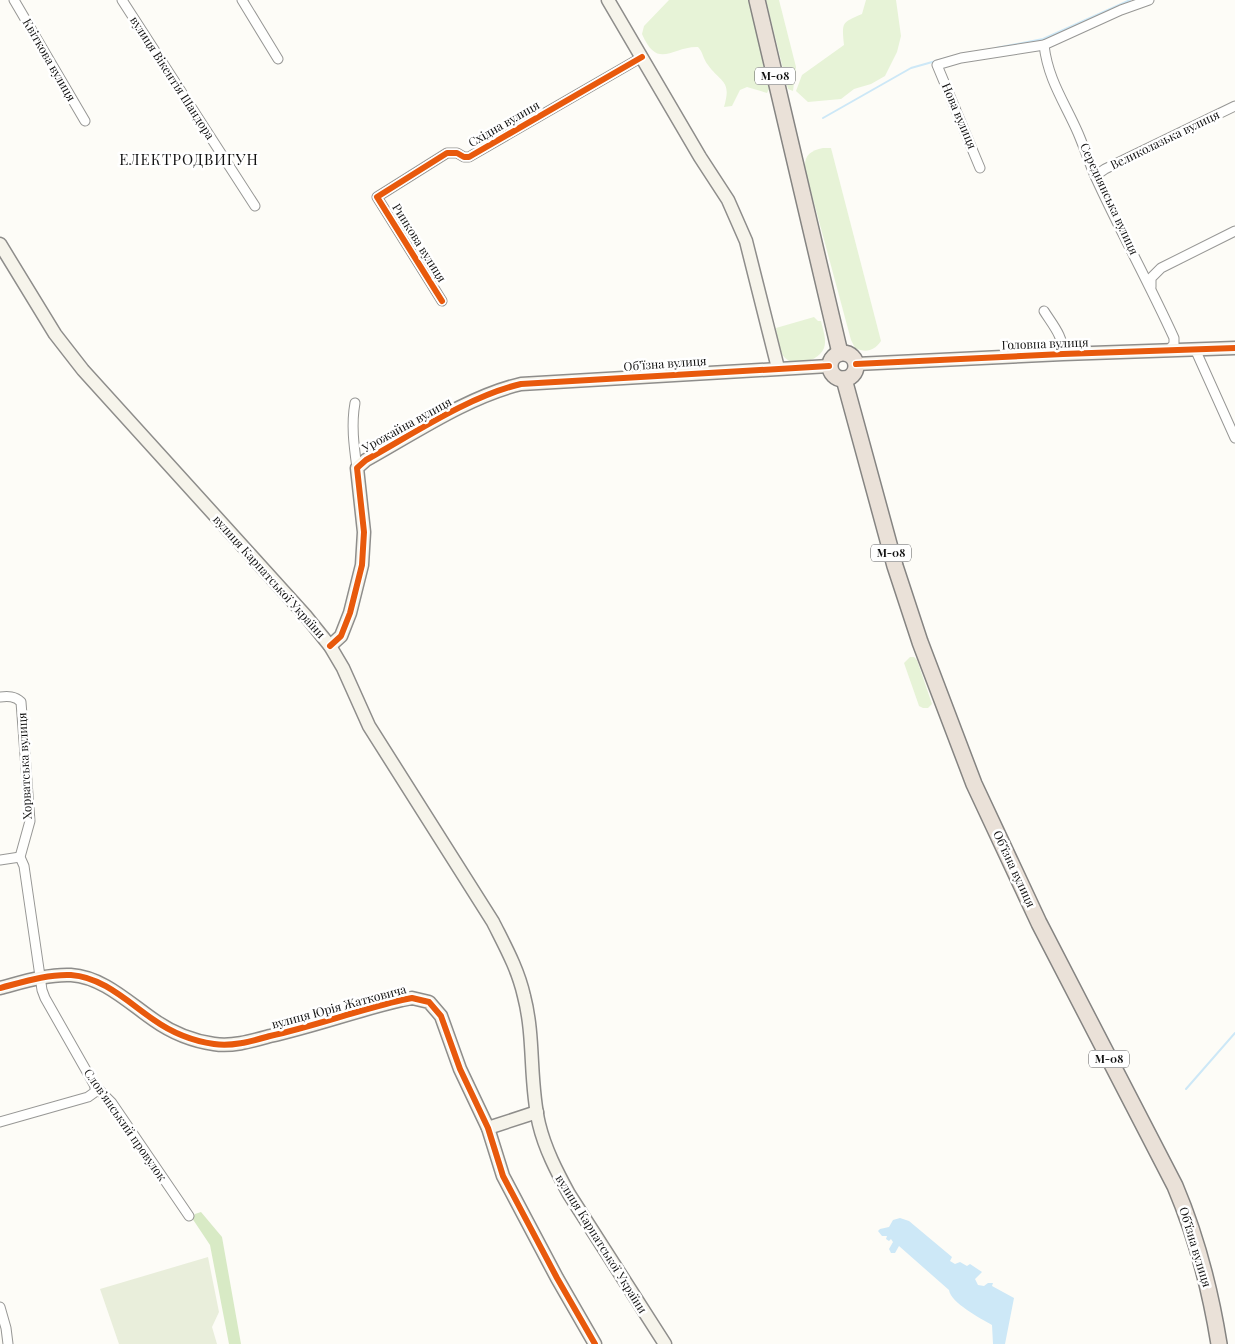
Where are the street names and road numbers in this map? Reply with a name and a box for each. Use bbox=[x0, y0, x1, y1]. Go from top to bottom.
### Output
street label: вулиця Вікентія Шандора bbox=[127, 13, 219, 142]
street label: Квіткова вулиця bbox=[20, 15, 80, 104]
road number: М-08 bbox=[755, 68, 795, 84]
street label: Нова вулиця bbox=[939, 80, 981, 152]
street label: Східна вулиця bbox=[465, 96, 543, 150]
street label: Великолазька вулиця bbox=[1107, 105, 1222, 173]
street label: Середнянська вулиця bbox=[1077, 140, 1143, 258]
street label: Ринкова вулиця bbox=[389, 200, 451, 285]
street label: Головна вулиця bbox=[1001, 333, 1089, 353]
street label: Обʼїзна вулиця bbox=[623, 352, 707, 374]
street label: Урожайна вулиця bbox=[358, 393, 454, 456]
street label: вулиця Карпатської України bbox=[210, 511, 330, 642]
road number: М-08 bbox=[871, 544, 911, 562]
street label: Хорватська вулиця bbox=[13, 712, 35, 820]
street label: Обʼїзна вулиця bbox=[990, 828, 1040, 910]
street label: вулиця Юрія Жатковича bbox=[270, 980, 408, 1032]
road number: М-08 bbox=[1089, 1050, 1129, 1068]
street label: Словʼянський провулок bbox=[81, 1065, 171, 1184]
street label: вулиця Карпатської України bbox=[552, 1171, 651, 1316]
street label: Обʼїзна вулиця bbox=[1176, 1205, 1216, 1289]

